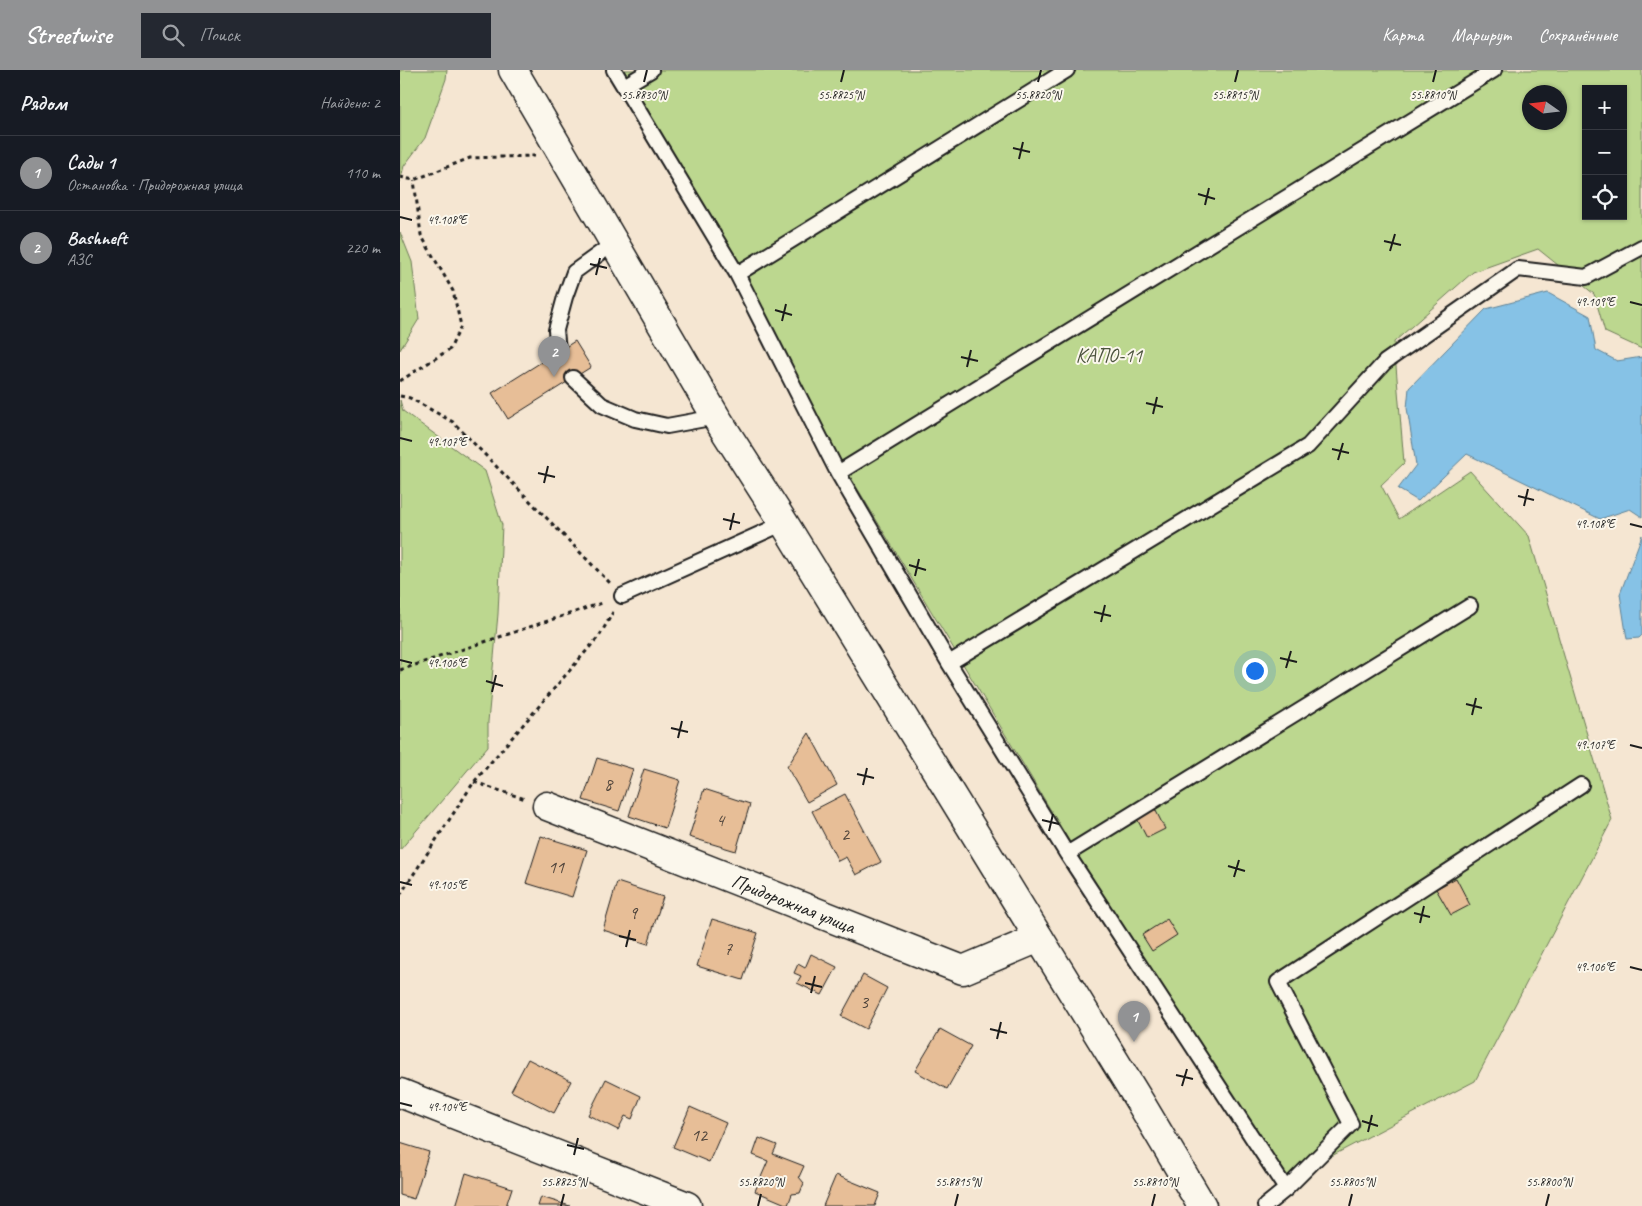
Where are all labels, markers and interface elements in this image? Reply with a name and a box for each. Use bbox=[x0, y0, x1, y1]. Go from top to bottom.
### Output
search box bbox=[141, 13, 491, 58]
text: Streetwise bbox=[25, 20, 111, 50]
icon: search bbox=[159, 21, 187, 49]
text: Поиск bbox=[199, 23, 240, 47]
text: Карта bbox=[1382, 24, 1423, 46]
text: Маршрут bbox=[1451, 24, 1511, 46]
text: Сохранённые bbox=[1539, 24, 1617, 46]
north arrow bbox=[1522, 85, 1567, 130]
map controls bbox=[1582, 85, 1627, 220]
button: + bbox=[1582, 85, 1627, 130]
text: 55.8830°N bbox=[621, 87, 668, 103]
text: 55.8825°N bbox=[818, 87, 865, 103]
text: 55.8820°N bbox=[1015, 87, 1062, 103]
text: 55.8815°N bbox=[1212, 87, 1259, 103]
text: 55.8810°N bbox=[1410, 87, 1457, 103]
text: Рядом bbox=[20, 90, 67, 116]
text: Найдено: 2 bbox=[320, 93, 380, 113]
button: − bbox=[1582, 130, 1627, 175]
text: Сады 1 bbox=[67, 151, 115, 175]
text: 1 bbox=[32, 163, 40, 183]
text: 110 m bbox=[346, 163, 380, 183]
text: Остановка · Придорожная улица bbox=[67, 175, 242, 195]
button: locate bbox=[1582, 175, 1627, 220]
text: 49.108°E bbox=[427, 212, 468, 228]
text: Bashneft bbox=[67, 226, 127, 250]
text: 2 bbox=[32, 238, 40, 258]
text: 220 m bbox=[346, 238, 380, 258]
text: АЗС bbox=[67, 250, 91, 270]
text: 49.109°E bbox=[1575, 294, 1616, 310]
pin: 2 bbox=[538, 336, 570, 377]
park label: КАПО-11 bbox=[1076, 343, 1143, 368]
text: 49.107°E bbox=[427, 434, 468, 450]
text: 49.108°E bbox=[1575, 516, 1616, 532]
text: 49.106°E bbox=[427, 655, 468, 671]
your location bbox=[1242, 658, 1268, 684]
text: 49.107°E bbox=[1575, 737, 1616, 753]
house number: 8 bbox=[604, 773, 614, 795]
house number: 4 bbox=[716, 809, 726, 831]
house number: 2 bbox=[841, 823, 851, 845]
house number: 11 bbox=[548, 856, 565, 878]
street label: Придорожная улица bbox=[728, 868, 861, 939]
text: 49.105°E bbox=[427, 877, 468, 893]
house number: 9 bbox=[629, 902, 639, 924]
house number: 7 bbox=[724, 938, 733, 960]
text: 49.106°E bbox=[1575, 959, 1616, 975]
house number: 3 bbox=[860, 991, 870, 1013]
pin: 1 bbox=[1118, 1001, 1150, 1042]
text: 49.104°E bbox=[427, 1099, 468, 1115]
house number: 12 bbox=[691, 1124, 709, 1146]
text: 55.8825°N bbox=[541, 1174, 588, 1190]
text: 55.8820°N bbox=[738, 1174, 785, 1190]
text: 55.8815°N bbox=[935, 1174, 982, 1190]
text: 55.8810°N bbox=[1132, 1174, 1179, 1190]
text: 55.8805°N bbox=[1329, 1174, 1376, 1190]
text: 55.8800°N bbox=[1526, 1174, 1573, 1190]

